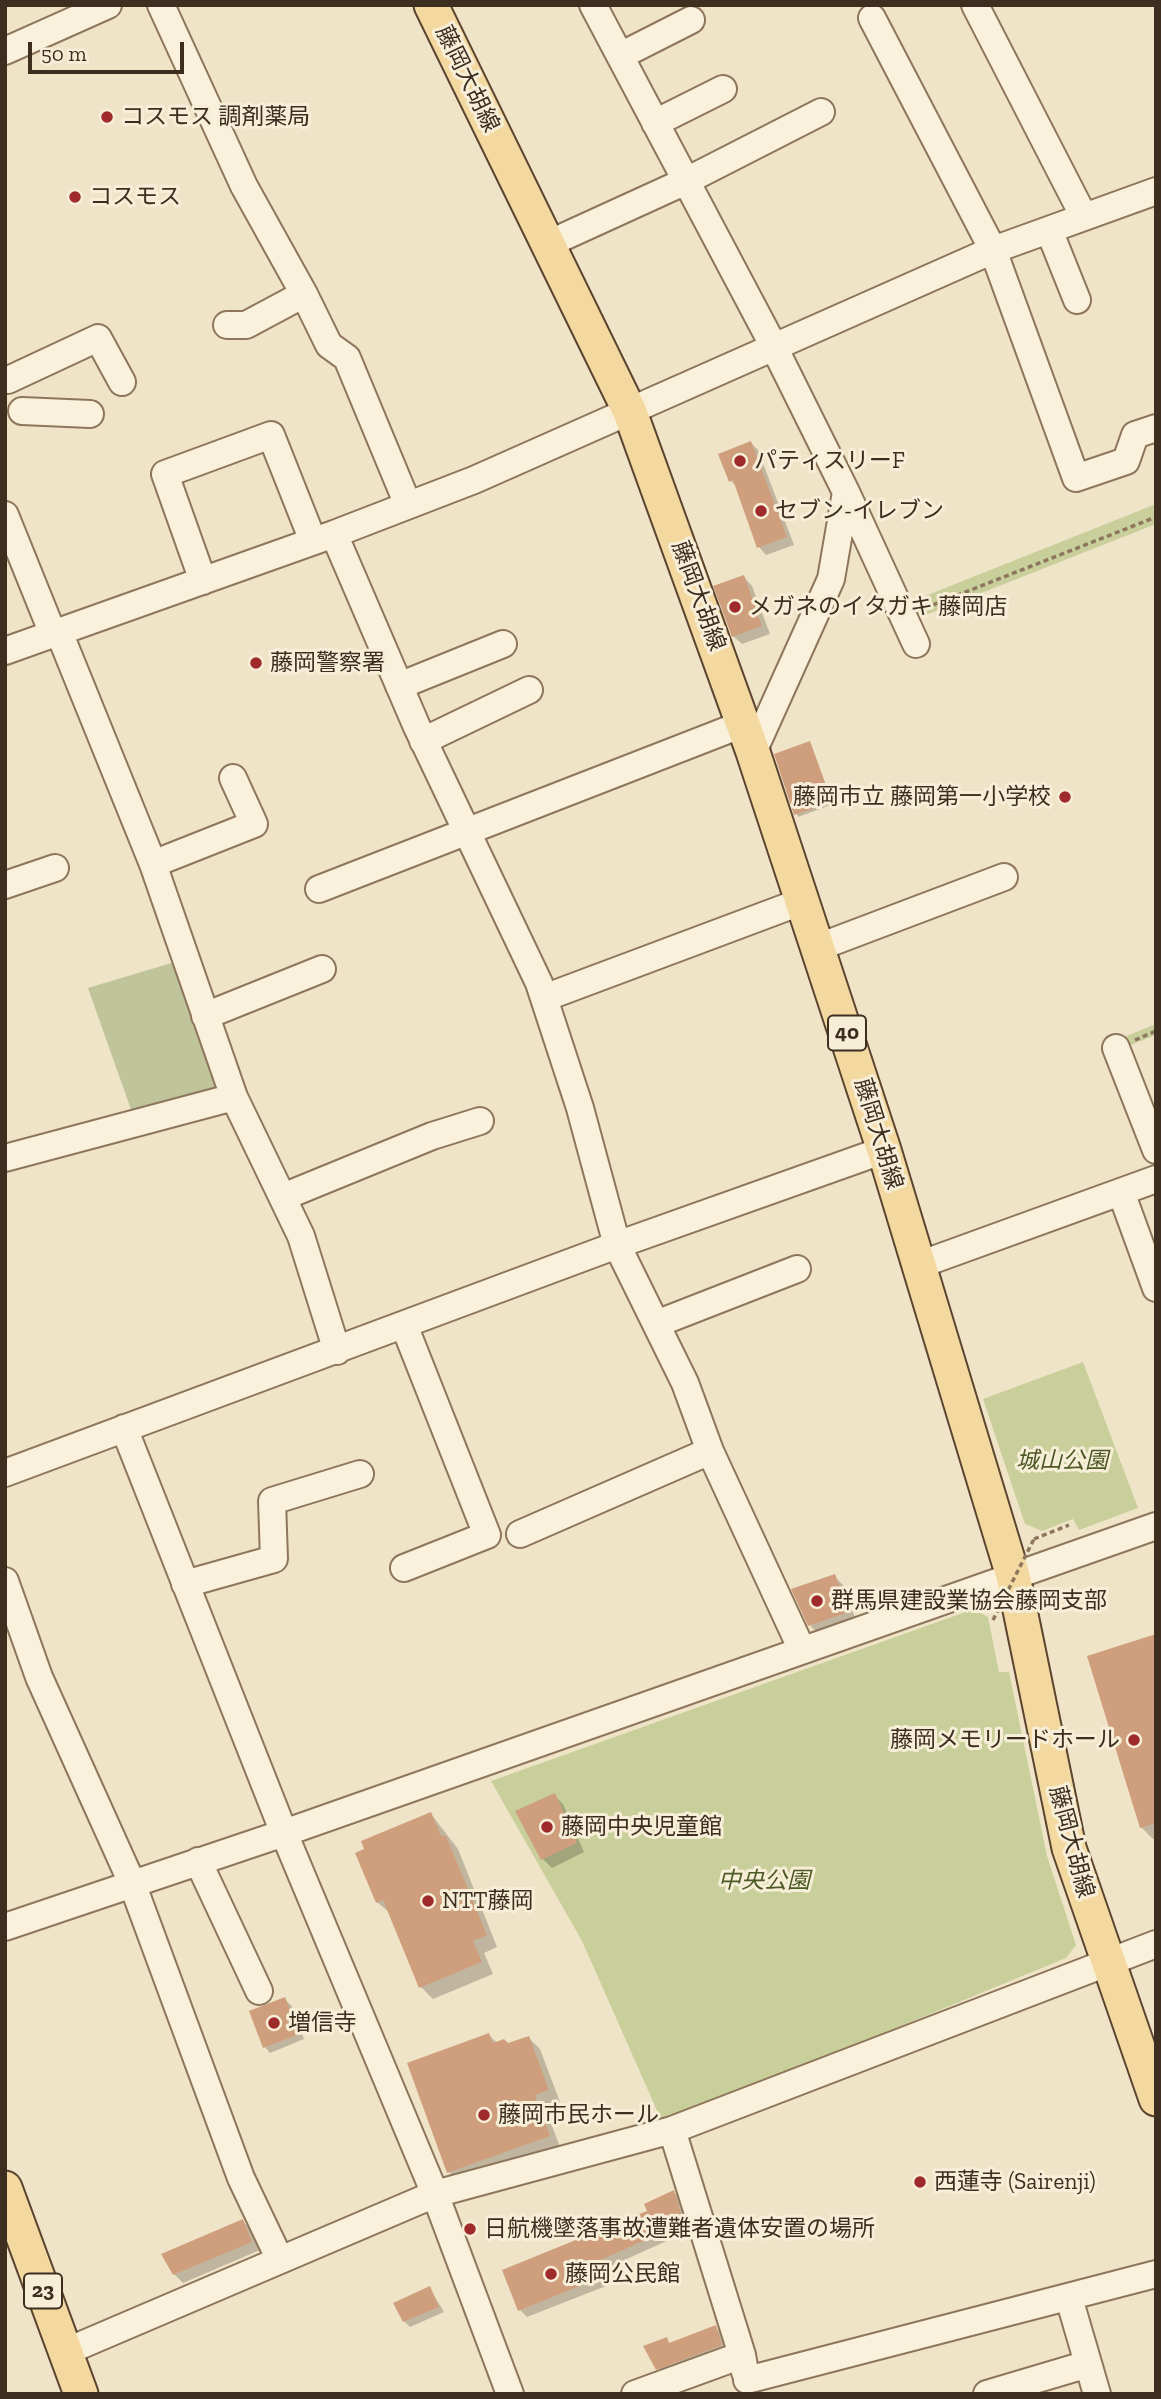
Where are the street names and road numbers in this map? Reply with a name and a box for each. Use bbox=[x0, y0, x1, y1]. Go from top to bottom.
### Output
street label: 藤岡大胡線 bbox=[429, 21, 505, 137]
street label: 藤岡大胡線 bbox=[665, 537, 731, 655]
road number: 40 bbox=[828, 1016, 866, 1050]
street label: 藤岡大胡線 bbox=[848, 1075, 908, 1193]
street label: 藤岡大胡線 bbox=[1043, 1783, 1099, 1901]
road number: 23 bbox=[24, 2274, 62, 2308]

